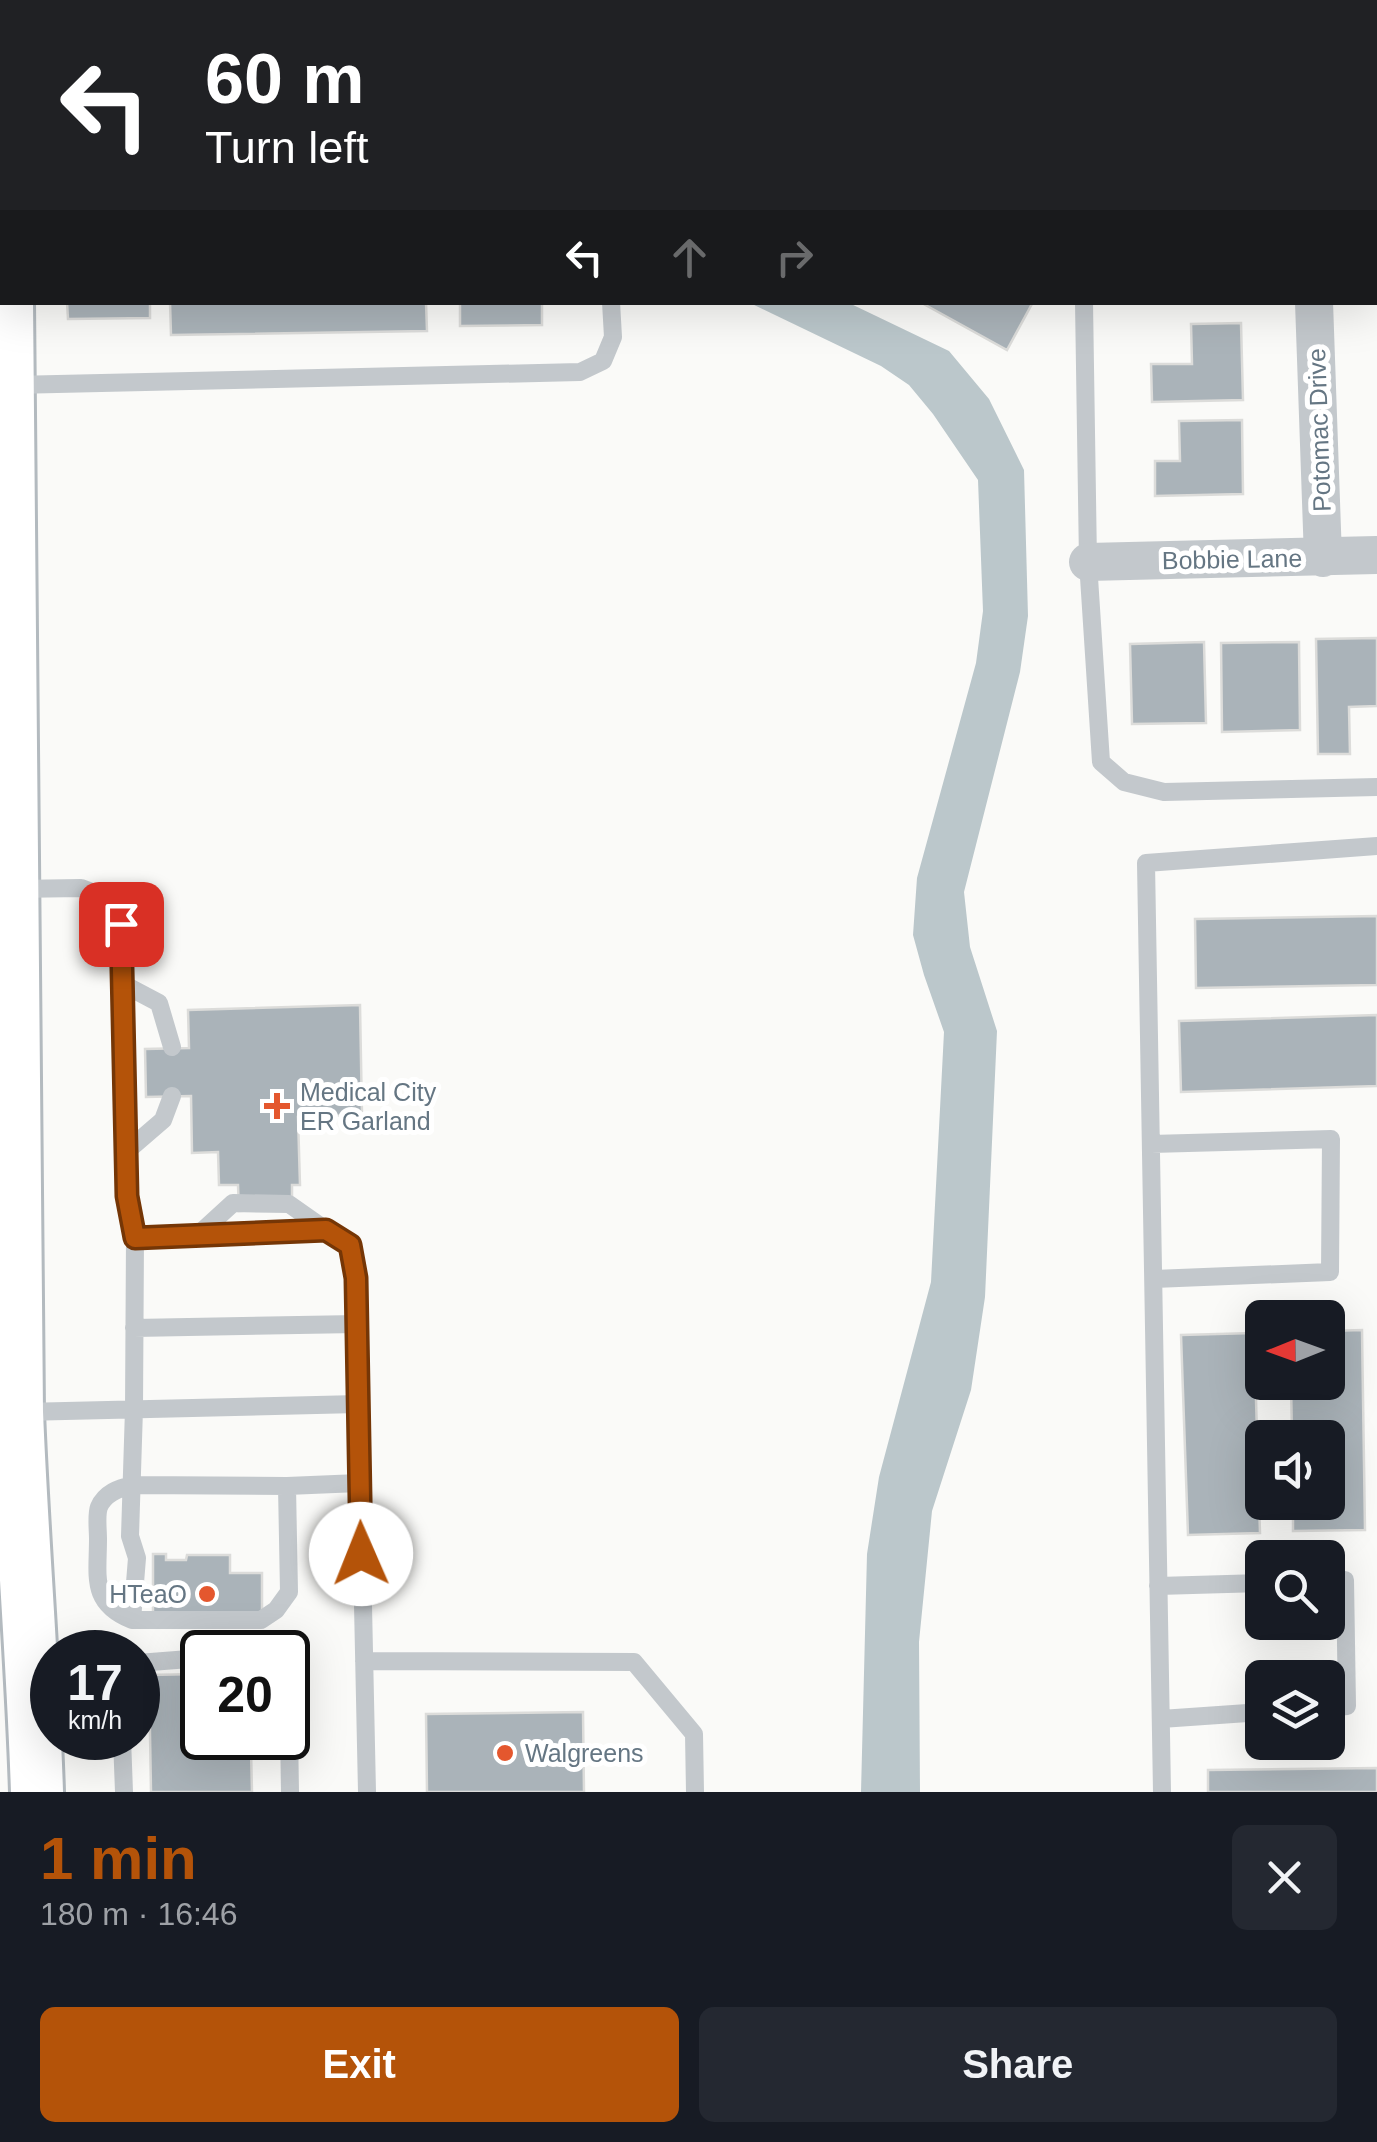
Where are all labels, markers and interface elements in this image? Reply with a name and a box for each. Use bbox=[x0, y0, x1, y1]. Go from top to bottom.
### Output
icon: left bbox=[40, 40, 170, 170]
text: 60 m bbox=[205, 40, 365, 118]
text: Turn left bbox=[205, 122, 368, 173]
icon: left bbox=[557, 230, 612, 285]
icon: ahead bbox=[662, 230, 717, 285]
icon: right bbox=[767, 230, 822, 285]
street label: Potomac Drive bbox=[1302, 348, 1336, 512]
street label: Bobbie Lane bbox=[1162, 544, 1302, 574]
pin bbox=[79, 882, 164, 967]
icon: arrive bbox=[94, 897, 149, 952]
place label: Medical City ER Garland bbox=[300, 1078, 437, 1135]
marker: Medical City ER Garland bbox=[264, 1093, 290, 1119]
north arrow bbox=[1245, 1300, 1345, 1400]
map controls bbox=[1245, 1300, 1345, 1760]
button: sound bbox=[1245, 1420, 1345, 1520]
position arrow bbox=[309, 1502, 413, 1606]
button: search bbox=[1245, 1540, 1345, 1640]
place label: HTeaO bbox=[109, 1580, 187, 1608]
marker: HTeaO bbox=[196, 1583, 218, 1605]
speed limit sign: 20 bbox=[180, 1630, 310, 1760]
text: 17 bbox=[67, 1655, 123, 1711]
button: layers bbox=[1245, 1660, 1345, 1760]
text: km/h bbox=[68, 1706, 122, 1734]
place label: Walgreens bbox=[525, 1739, 644, 1767]
marker: Walgreens bbox=[494, 1742, 516, 1764]
text: 1 min bbox=[40, 1825, 197, 1892]
button: close bbox=[1232, 1825, 1337, 1930]
text: 180 m · 16:46 bbox=[40, 1896, 237, 1932]
button: Exit bbox=[40, 2007, 679, 2122]
button: Share bbox=[699, 2007, 1337, 2122]

